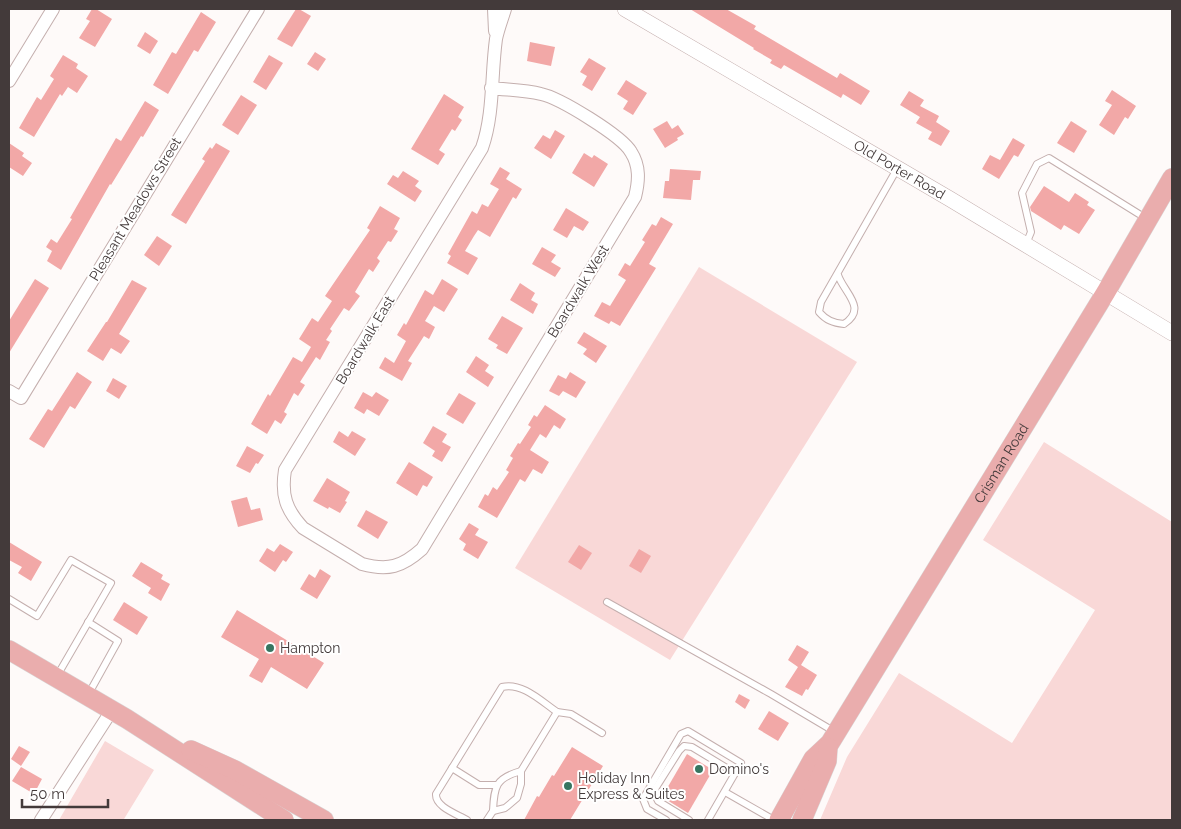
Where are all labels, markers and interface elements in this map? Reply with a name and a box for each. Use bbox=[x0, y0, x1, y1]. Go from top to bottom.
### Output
street label: Pleasant Meadows Street bbox=[86, 134, 184, 284]
street label: Old Porter Road bbox=[851, 137, 948, 202]
street label: Boardwalk West bbox=[544, 242, 612, 340]
street label: Boardwalk East bbox=[332, 293, 398, 387]
street label: Crisman Road bbox=[971, 421, 1031, 506]
place label: Hampton bbox=[280, 640, 340, 656]
marker: Hampton bbox=[264, 642, 276, 654]
place label: Domino's bbox=[709, 761, 769, 777]
marker: Domino's bbox=[693, 763, 705, 775]
place label: Holiday Inn Express & Suites bbox=[578, 770, 685, 802]
scale bar bbox=[22, 776, 109, 808]
marker: Holiday Inn Express & Suites bbox=[562, 780, 574, 792]
text: 50 m bbox=[30, 785, 65, 803]

